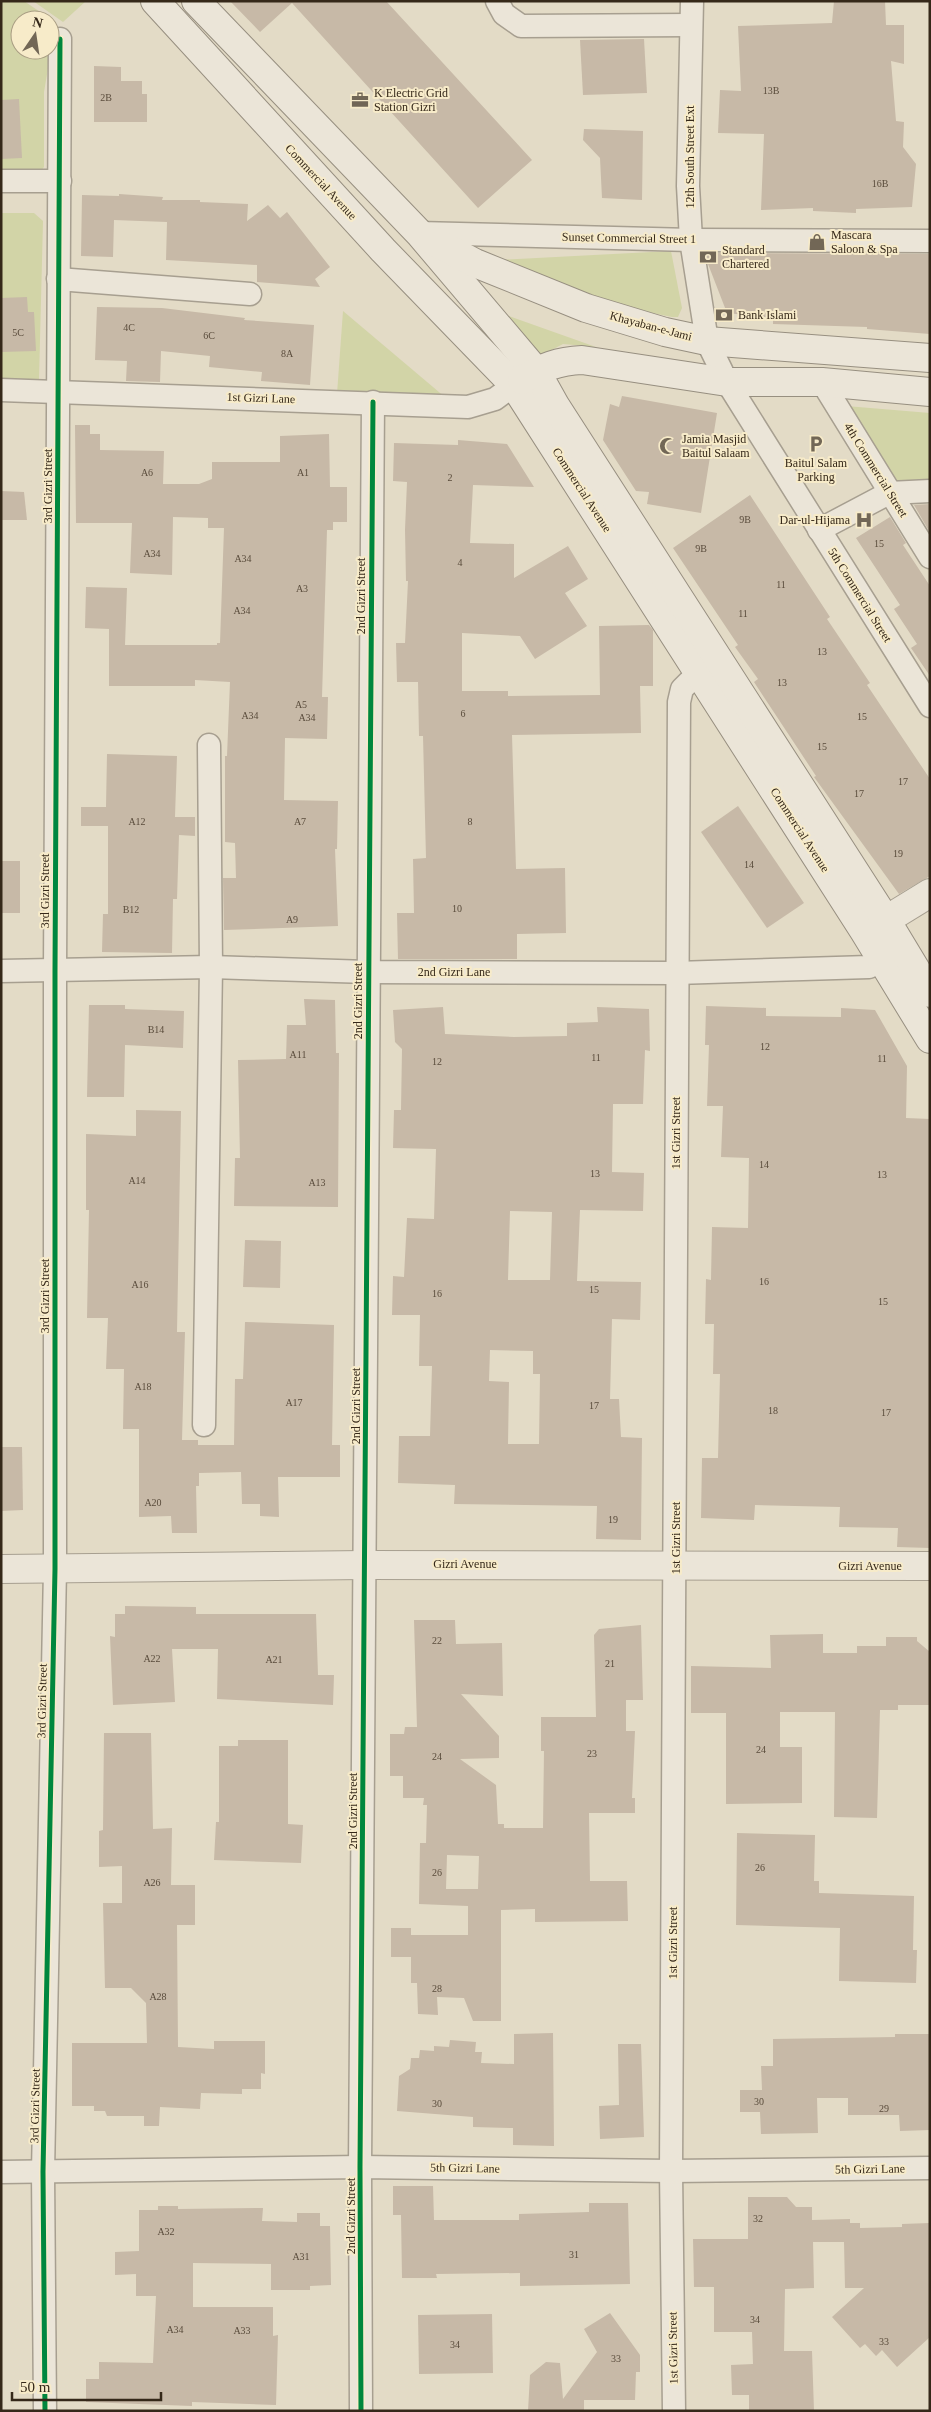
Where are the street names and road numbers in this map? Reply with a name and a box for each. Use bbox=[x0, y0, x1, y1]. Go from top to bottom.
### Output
street label: 12th South Street Ext bbox=[683, 105, 697, 209]
street label: Commercial Avenue bbox=[282, 141, 360, 223]
street label: Sunset Commercial Street 1 bbox=[562, 230, 696, 246]
street label: Khayaban-e-Jami bbox=[608, 308, 694, 344]
street label: 1st Gizri Lane bbox=[226, 390, 296, 406]
street label: 4th Commercial Street bbox=[841, 420, 911, 520]
street label: Commercial Avenue bbox=[549, 445, 615, 535]
street label: 3rd Gizri Street bbox=[41, 448, 55, 523]
street label: 5th Commercial Street bbox=[825, 545, 895, 645]
street label: 2nd Gizri Street bbox=[354, 557, 368, 634]
street label: Commercial Avenue bbox=[767, 785, 833, 875]
street label: 3rd Gizri Street bbox=[38, 853, 52, 928]
street label: 2nd Gizri Street bbox=[351, 962, 365, 1039]
street label: 2nd Gizri Lane bbox=[418, 965, 490, 979]
street label: 1st Gizri Street bbox=[669, 1096, 683, 1169]
street label: 3rd Gizri Street bbox=[38, 1258, 52, 1333]
street label: 2nd Gizri Street bbox=[349, 1367, 363, 1444]
street label: 1st Gizri Street bbox=[669, 1501, 683, 1574]
street label: Gizri Avenue bbox=[433, 1557, 497, 1571]
street label: Gizri Avenue bbox=[838, 1559, 902, 1573]
street label: 3rd Gizri Street bbox=[34, 1663, 50, 1738]
street label: 2nd Gizri Street bbox=[346, 1772, 360, 1849]
street label: 1st Gizri Street bbox=[666, 1906, 680, 1979]
street label: 3rd Gizri Street bbox=[27, 2068, 43, 2143]
street label: 5th Gizri Lane bbox=[430, 2160, 500, 2176]
street label: 5th Gizri Lane bbox=[835, 2161, 905, 2177]
street label: 2nd Gizri Street bbox=[344, 2177, 358, 2254]
street label: 1st Gizri Street bbox=[665, 2311, 681, 2384]

